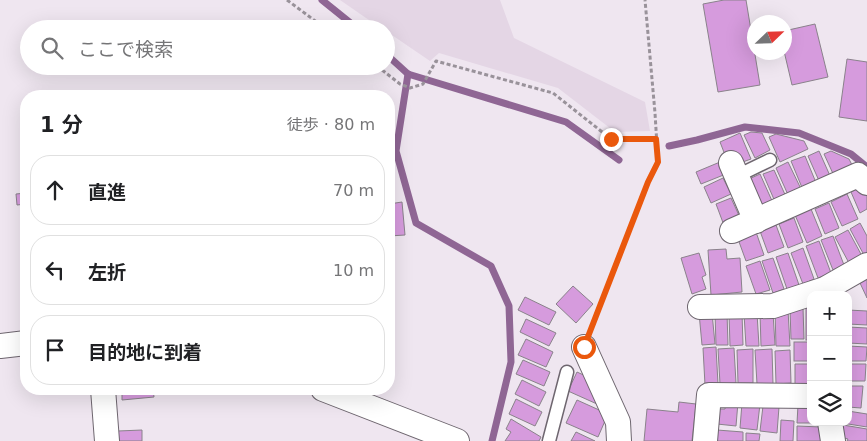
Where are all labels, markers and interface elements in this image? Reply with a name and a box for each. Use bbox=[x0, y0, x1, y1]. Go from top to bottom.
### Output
north arrow bbox=[747, 15, 792, 60]
search box bbox=[20, 20, 395, 75]
icon: search bbox=[38, 34, 66, 62]
text: ここで検索 bbox=[78, 38, 173, 60]
text: 1 分 bbox=[40, 113, 83, 137]
text: 徒歩 · 80 m bbox=[287, 115, 375, 134]
route end bbox=[600, 128, 623, 151]
icon: ahead bbox=[41, 176, 69, 204]
text: 直進 bbox=[88, 181, 126, 203]
text: 70 m bbox=[333, 181, 374, 200]
icon: left bbox=[41, 256, 69, 284]
text: 左折 bbox=[88, 261, 126, 283]
text: 10 m bbox=[333, 261, 374, 280]
map controls bbox=[807, 291, 852, 426]
button: + bbox=[807, 291, 852, 336]
icon: arrive bbox=[41, 336, 69, 364]
route start bbox=[573, 336, 596, 359]
button: − bbox=[807, 336, 852, 381]
text: 目的地に到着 bbox=[88, 341, 202, 363]
button: layers bbox=[807, 381, 852, 426]

